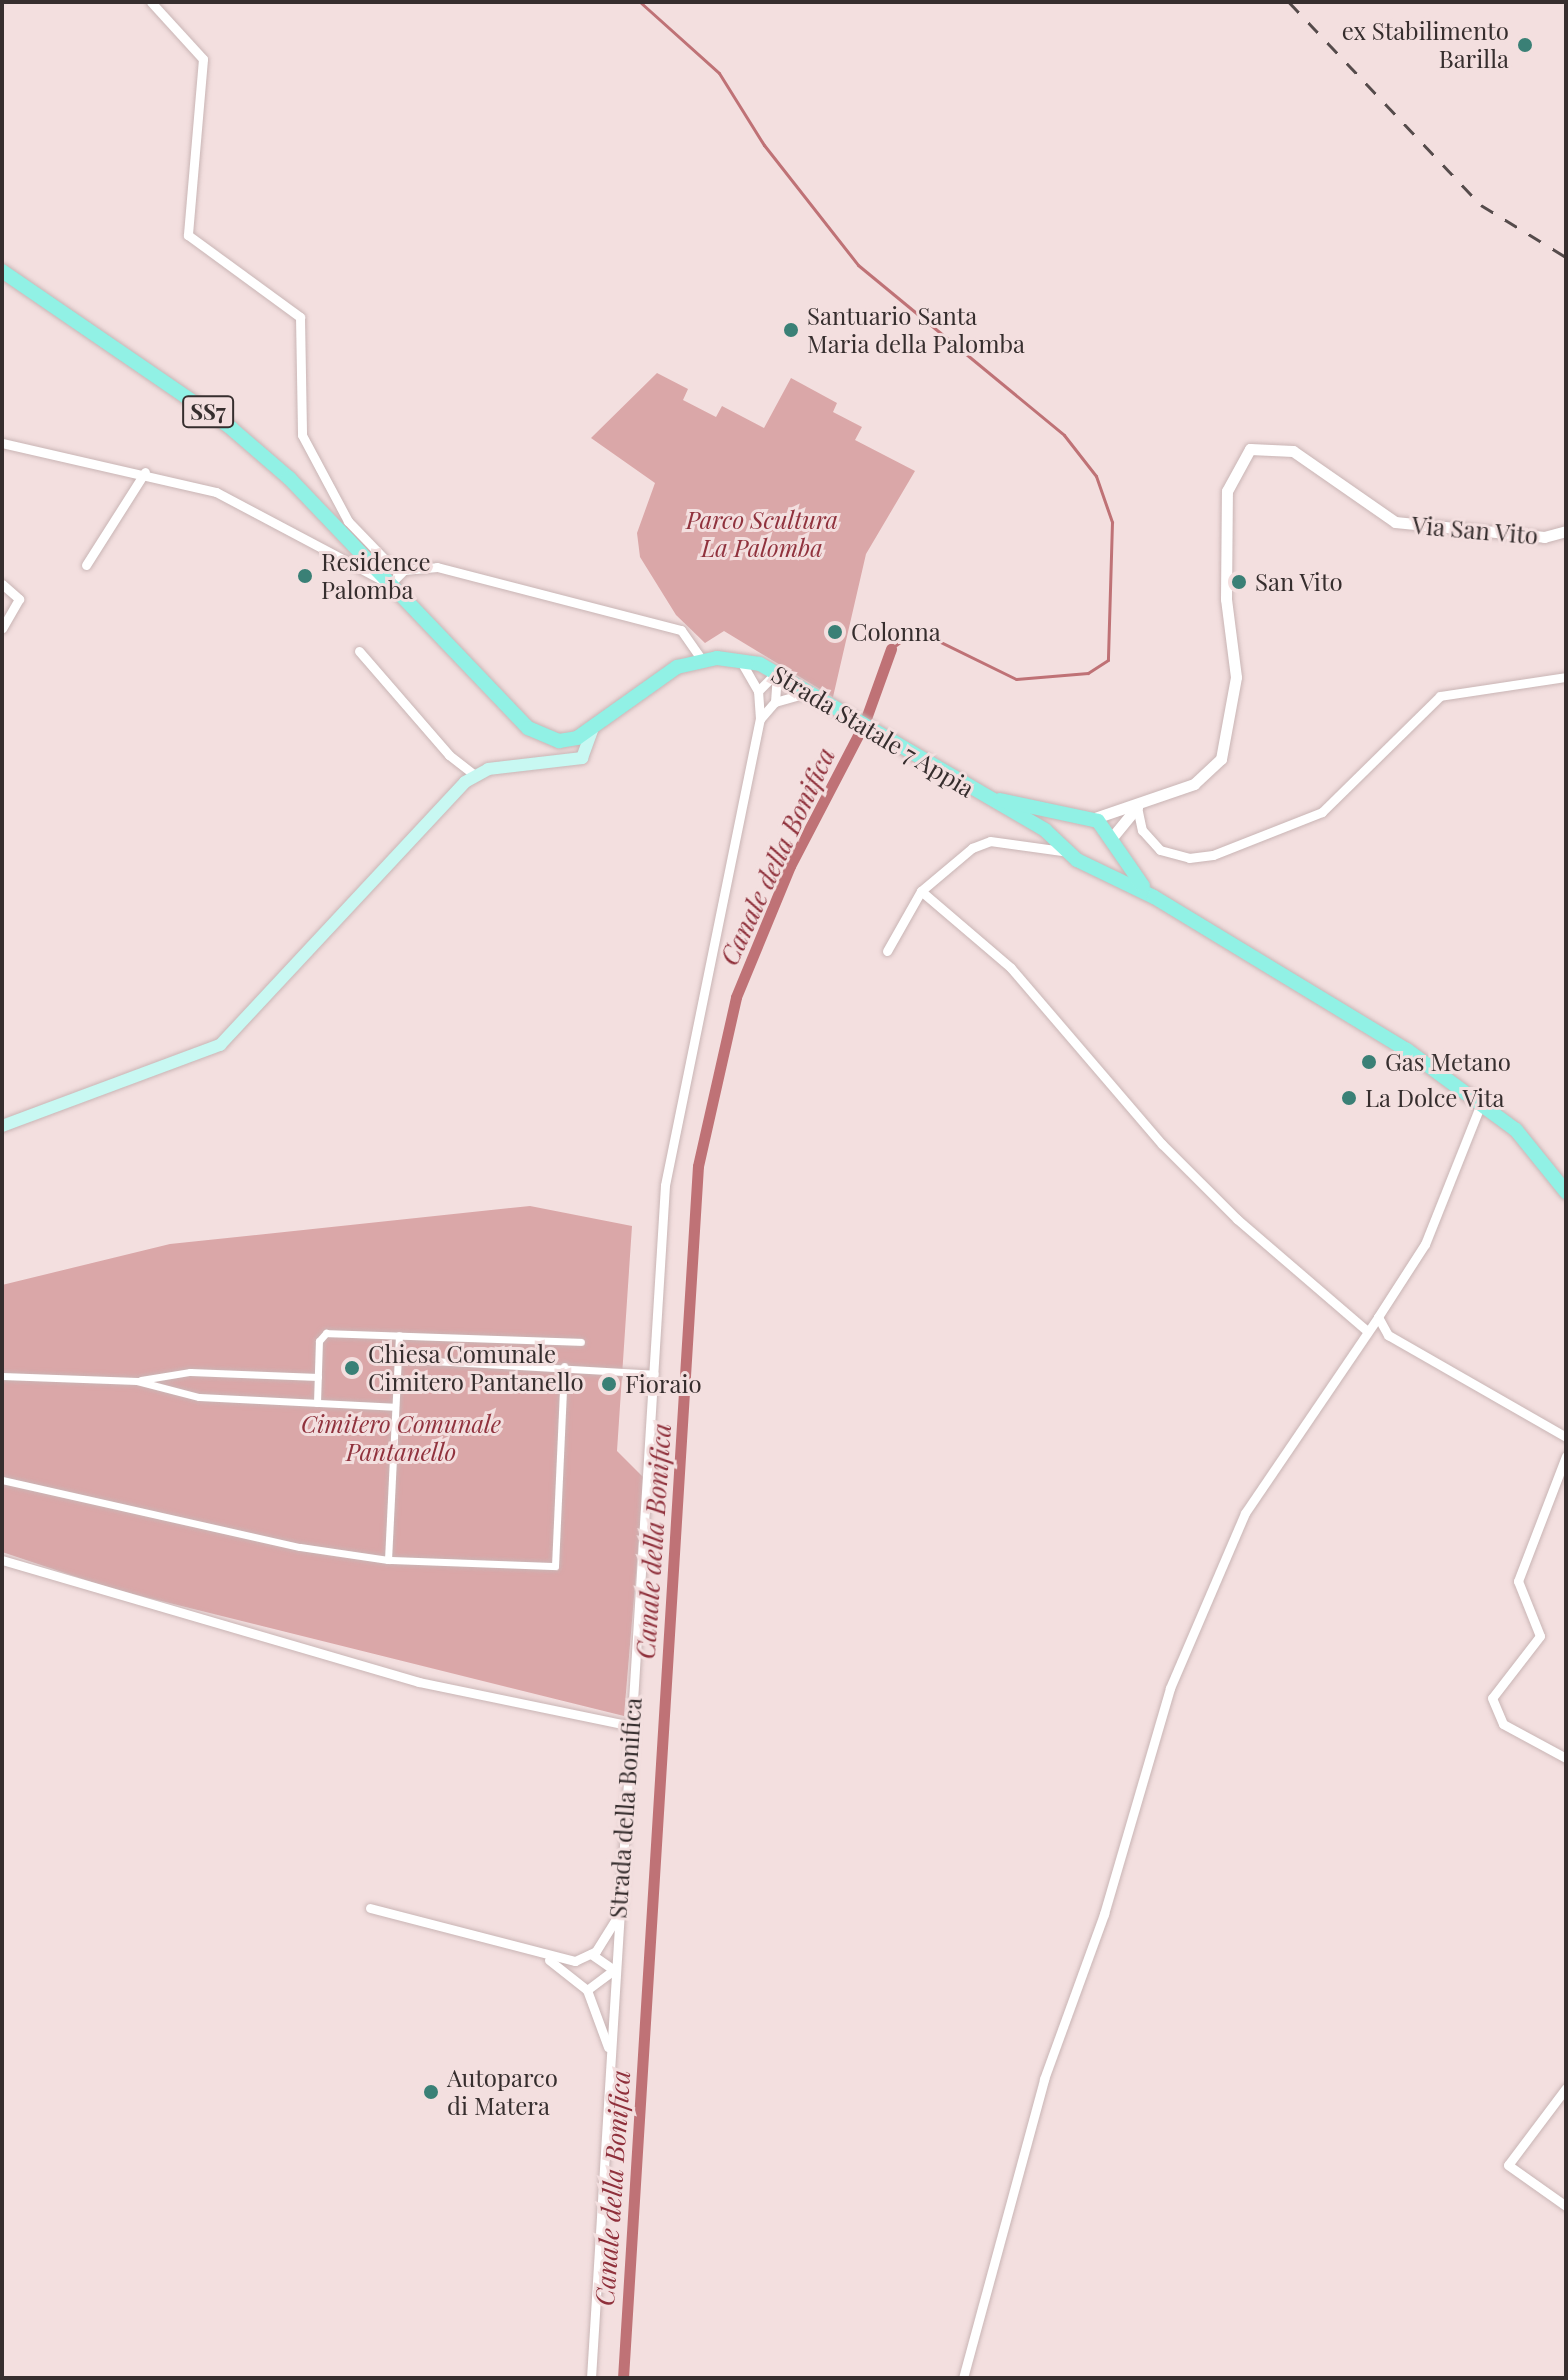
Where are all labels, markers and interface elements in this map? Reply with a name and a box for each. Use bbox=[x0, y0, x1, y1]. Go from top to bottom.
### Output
place label: ex Stabilimento Barilla bbox=[1341, 17, 1509, 73]
marker: ex Stabilimento Barilla bbox=[1516, 36, 1534, 54]
place label: Santuario Santa Maria della Palomba bbox=[807, 302, 1025, 358]
marker: Santuario Santa Maria della Palomba bbox=[782, 321, 800, 339]
road number: SS7 bbox=[182, 394, 234, 430]
park label: Parco Scultura La Palomba bbox=[686, 506, 838, 562]
street label: Via San Vito bbox=[1410, 510, 1540, 550]
place label: Residence Palomba bbox=[321, 548, 431, 604]
marker: Residence Palomba bbox=[296, 567, 314, 585]
place label: San Vito bbox=[1255, 568, 1343, 596]
marker: San Vito bbox=[1230, 573, 1248, 591]
place label: Colonna bbox=[851, 618, 941, 646]
marker: Colonna bbox=[826, 623, 844, 641]
street label: Strada Statale 7 Appia bbox=[766, 659, 980, 803]
water label: Canale della Bonifica bbox=[713, 742, 841, 970]
place label: Gas Metano bbox=[1385, 1048, 1511, 1076]
marker: Gas Metano bbox=[1360, 1053, 1378, 1071]
place label: La Dolce Vita bbox=[1365, 1084, 1506, 1112]
marker: La Dolce Vita bbox=[1340, 1089, 1358, 1107]
place label: Chiesa Comunale Cimitero Pantanello bbox=[368, 1340, 584, 1396]
marker: Chiesa Comunale Cimitero Pantanello bbox=[343, 1359, 361, 1377]
place label: Fioraio bbox=[625, 1370, 702, 1398]
marker: Fioraio bbox=[600, 1375, 618, 1393]
park label: Cimitero Comunale Pantanello bbox=[301, 1410, 501, 1466]
water label: Canale della Bonifica bbox=[629, 1422, 677, 1660]
street label: Strada della Bonifica bbox=[603, 1696, 647, 1920]
place label: Autoparco di Matera bbox=[447, 2064, 558, 2120]
water label: Canale della Bonifica bbox=[588, 2069, 636, 2307]
marker: Autoparco di Matera bbox=[422, 2083, 440, 2101]

